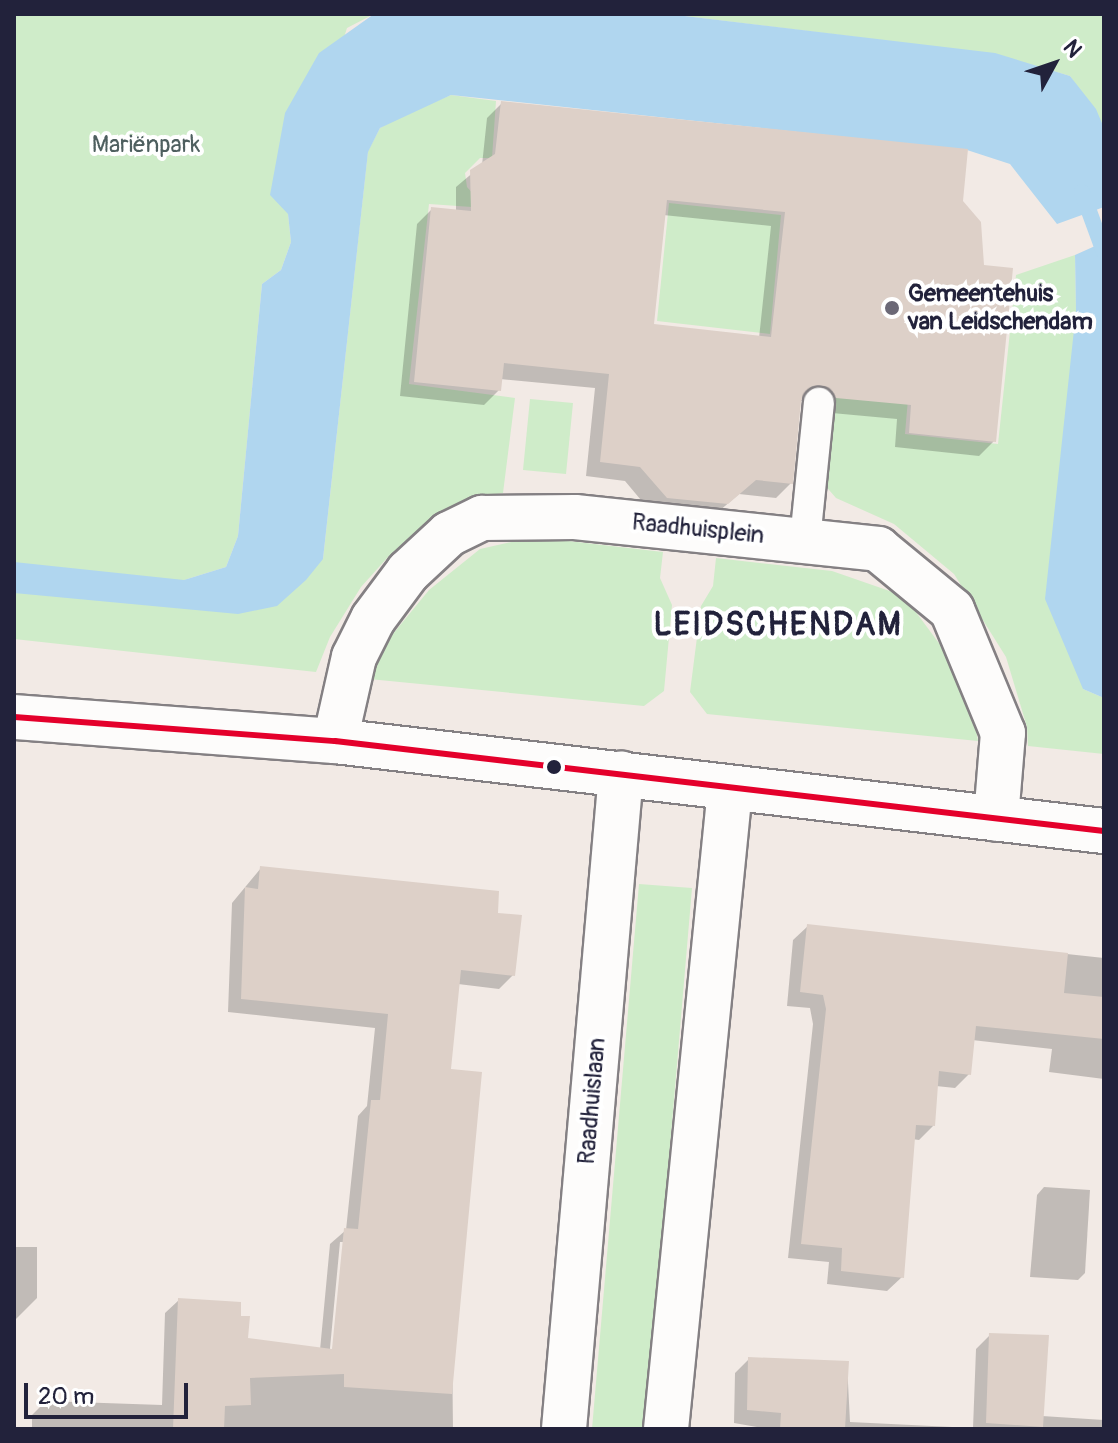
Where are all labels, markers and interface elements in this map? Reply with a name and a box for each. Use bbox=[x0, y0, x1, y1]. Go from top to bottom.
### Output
north arrow bbox=[1014, 24, 1094, 104]
text: N bbox=[1057, 34, 1088, 63]
park label: Mariënpark bbox=[92, 131, 200, 159]
place label: Gemeentehuis van Leidschendam bbox=[908, 280, 1093, 336]
marker: Gemeentehuis van Leidschendam bbox=[883, 299, 901, 317]
street label: Raadhuisplein bbox=[630, 508, 766, 550]
district label: LEIDSCHENDAM bbox=[653, 606, 903, 644]
unlabelled marker bbox=[546, 759, 562, 775]
street label: Raadhuislaan bbox=[572, 1036, 612, 1166]
scale bar bbox=[28, 1367, 192, 1417]
text: 20 m bbox=[38, 1382, 94, 1411]

